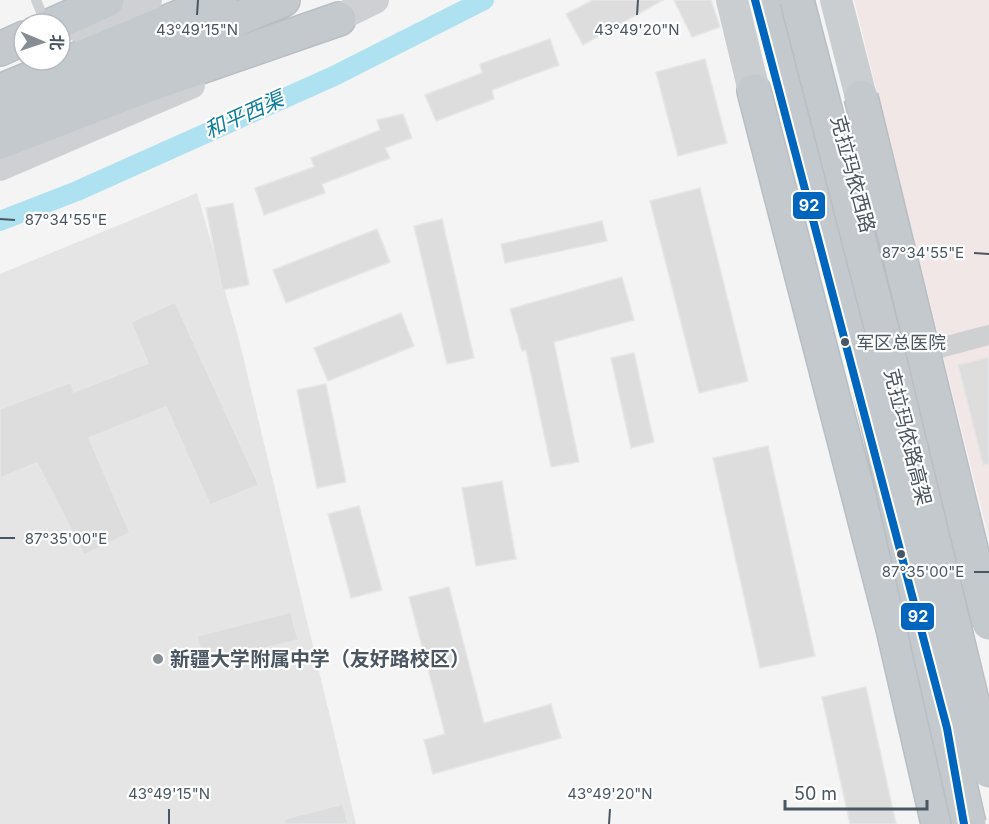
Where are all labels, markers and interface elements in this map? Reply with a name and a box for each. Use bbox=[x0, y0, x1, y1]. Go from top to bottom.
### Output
north arrow bbox=[12, 12, 72, 72]
text: 43°49'15"N bbox=[156, 20, 238, 39]
text: 43°49'20"N bbox=[594, 20, 680, 39]
text: 北 bbox=[47, 34, 67, 51]
water label: 和平西渠 bbox=[200, 85, 290, 143]
street label: 克拉玛依西路 bbox=[826, 113, 880, 235]
line badge: 92 bbox=[792, 191, 826, 220]
text: 92 bbox=[799, 195, 819, 215]
text: 87°34'55"E bbox=[25, 210, 107, 229]
text: 87°34'55"E bbox=[882, 243, 964, 262]
place label: 军区总医院 bbox=[856, 332, 946, 353]
marker: 军区总医院 bbox=[839, 336, 851, 348]
street label: 克拉玛依路高架 bbox=[879, 366, 937, 508]
text: 87°35'00"E bbox=[25, 529, 107, 548]
unlabelled marker bbox=[895, 548, 907, 560]
text: 87°35'00"E bbox=[882, 562, 964, 581]
line badge: 92 bbox=[900, 602, 935, 631]
text: 92 bbox=[908, 606, 928, 626]
place label: 新疆大学附属中学（友好路校区） bbox=[170, 647, 470, 671]
marker: 新疆大学附属中学（友好路校区） bbox=[151, 652, 165, 666]
scale bar bbox=[785, 773, 928, 811]
text: 50 m bbox=[794, 783, 837, 804]
text: 43°49'15"N bbox=[128, 784, 210, 803]
text: 43°49'20"N bbox=[567, 784, 653, 803]

